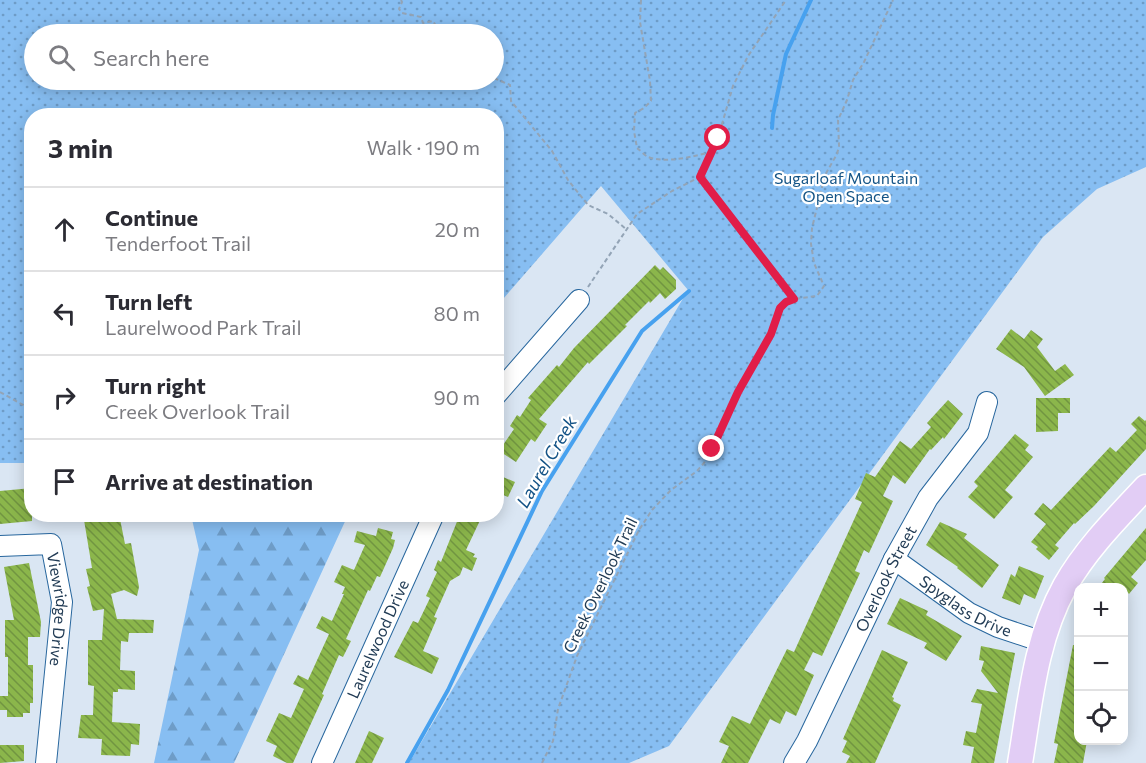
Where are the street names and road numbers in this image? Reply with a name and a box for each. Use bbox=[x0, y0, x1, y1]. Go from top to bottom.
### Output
street label: Creek Overlook Trail bbox=[559, 514, 641, 656]
street label: Overlook Street bbox=[851, 522, 920, 634]
street label: Viewridge Drive bbox=[44, 551, 72, 667]
street label: Spyglass Drive bbox=[916, 571, 1014, 640]
street label: Laurelwood Drive bbox=[342, 577, 412, 701]

